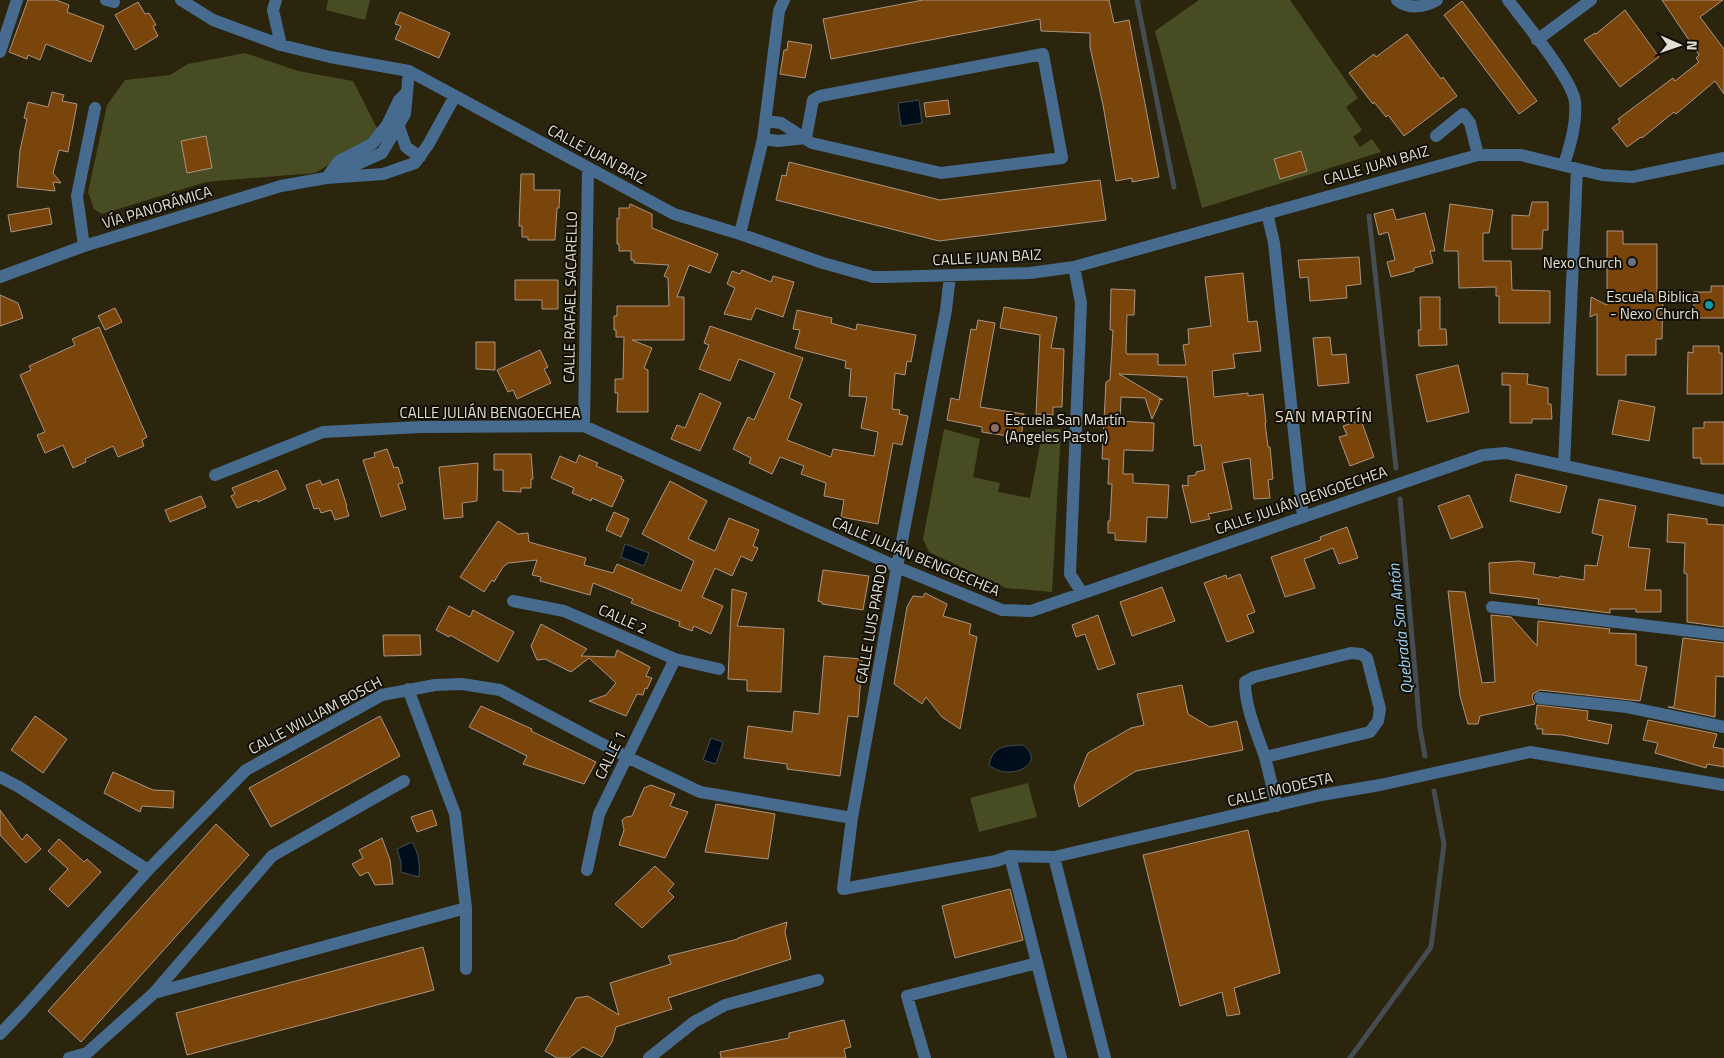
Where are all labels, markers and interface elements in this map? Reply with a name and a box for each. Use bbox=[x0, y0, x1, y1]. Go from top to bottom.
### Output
north arrow bbox=[1654, 20, 1704, 70]
text: N bbox=[1682, 40, 1703, 51]
street label: CALLE JUAN BAIZ bbox=[543, 118, 651, 190]
street label: CALLE JUAN BAIZ bbox=[1320, 139, 1432, 191]
street label: VÍA PANORÁMICA bbox=[99, 179, 215, 235]
street label: CALLE RAFAEL SACARELLO bbox=[557, 211, 583, 383]
street label: CALLE JUAN BAIZ bbox=[932, 243, 1042, 271]
place label: Nexo Church bbox=[1543, 251, 1622, 274]
marker: Nexo Church bbox=[1626, 256, 1638, 268]
place label: Escuela Biblica - Nexo Church bbox=[1606, 285, 1699, 325]
marker: Escuela Biblica - Nexo Church bbox=[1703, 299, 1715, 311]
street label: CALLE JULIÁN BENGOECHEA bbox=[400, 401, 580, 424]
district label: SAN MARTÍN bbox=[1275, 404, 1373, 428]
place label: Escuela San Martín (Angeles Pastor) bbox=[1005, 408, 1126, 448]
marker: Escuela San Martín (Angeles Pastor) bbox=[989, 422, 1001, 434]
street label: CALLE JULIÁN BENGOECHEA bbox=[1212, 460, 1390, 540]
street label: CALLE JULIÁN BENGOECHEA bbox=[828, 510, 1004, 602]
street label: CALLE LUIS PARDO bbox=[849, 562, 893, 686]
water label: Quebrada San Antón bbox=[1381, 562, 1419, 695]
street label: CALLE 2 bbox=[595, 598, 651, 640]
street label: CALLE WILLIAM BOSCH bbox=[244, 670, 386, 760]
street label: CALLE 1 bbox=[588, 727, 632, 783]
street label: CALLE MODESTA bbox=[1225, 766, 1335, 812]

